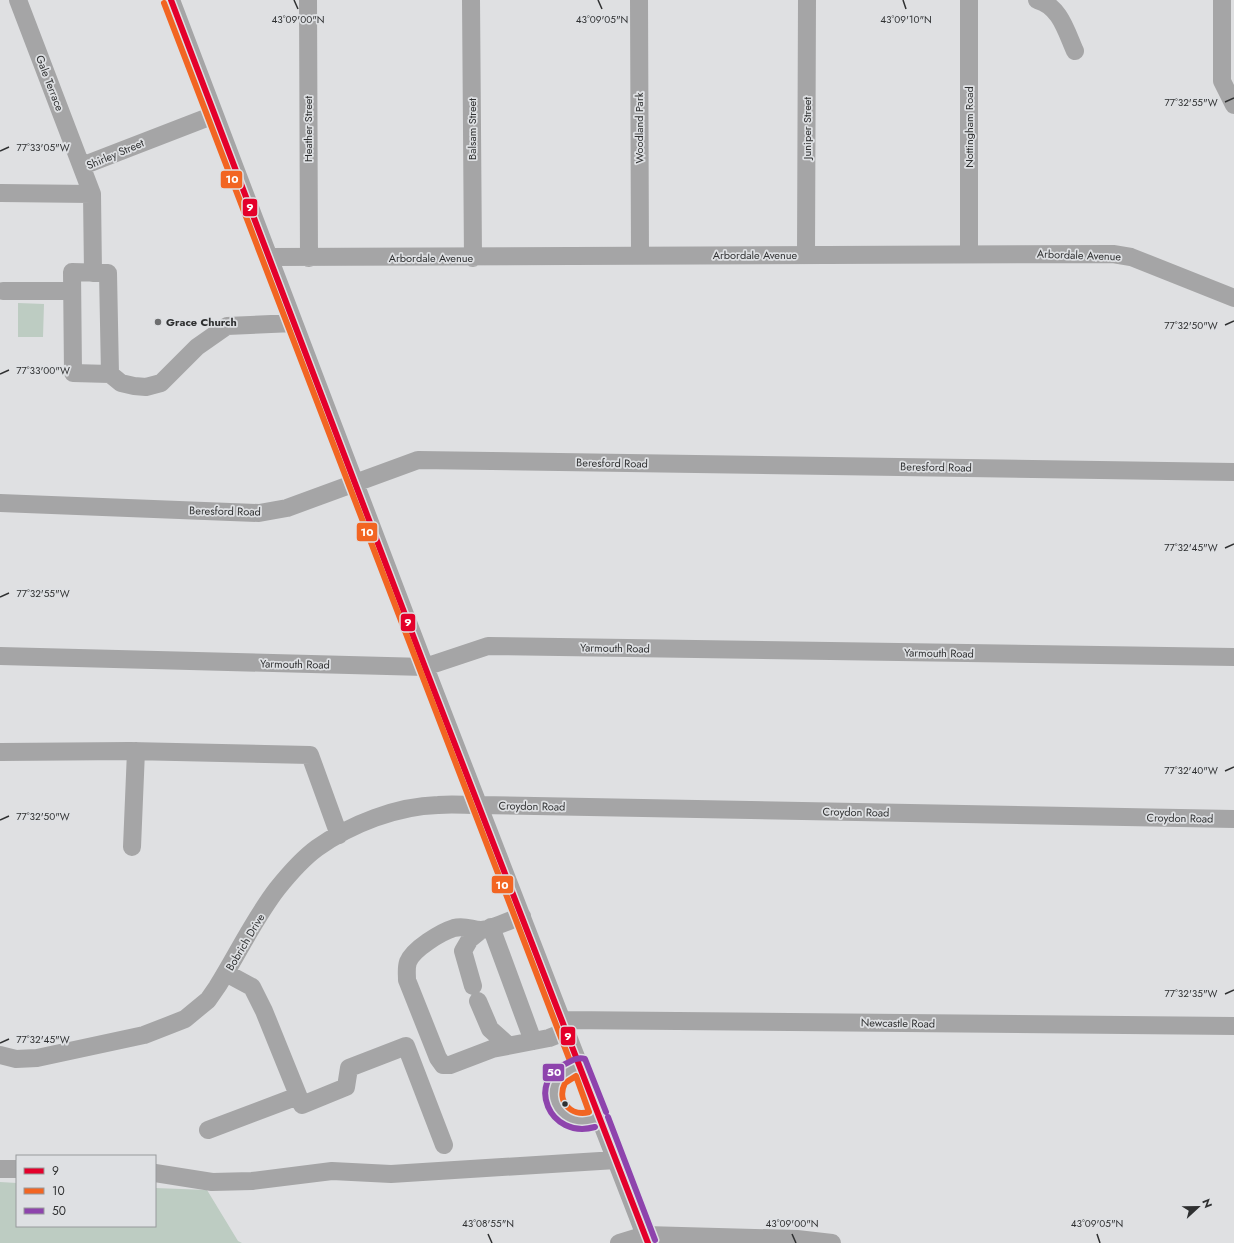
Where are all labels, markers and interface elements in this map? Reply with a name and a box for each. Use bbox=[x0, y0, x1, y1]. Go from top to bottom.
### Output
text: 43°09'00"N bbox=[271, 12, 325, 27]
text: 43°09'05"N bbox=[576, 12, 628, 27]
text: 43°09'10"N bbox=[880, 12, 932, 27]
street label: Gale Terrace bbox=[32, 53, 68, 114]
street label: Nottingham Road bbox=[961, 86, 977, 168]
street label: Woodland Park bbox=[631, 92, 647, 164]
text: 77°32'55"W bbox=[1164, 95, 1218, 110]
street label: Heather Street bbox=[300, 96, 316, 162]
street label: Juniper Street bbox=[799, 96, 815, 161]
street label: Balsam Street bbox=[464, 98, 480, 160]
street label: Shirley Street bbox=[84, 135, 146, 173]
text: 77°33'05"W bbox=[16, 140, 70, 155]
line badge: 10 bbox=[220, 170, 243, 189]
text: 10 bbox=[226, 171, 238, 187]
line badge: 9 bbox=[242, 198, 258, 217]
text: 9 bbox=[246, 199, 254, 215]
street label: Arbordale Avenue bbox=[1037, 246, 1122, 264]
street label: Arbordale Avenue bbox=[713, 247, 798, 263]
street label: Arbordale Avenue bbox=[389, 250, 474, 266]
place label: Grace Church bbox=[166, 314, 237, 330]
marker: Grace Church bbox=[153, 317, 163, 327]
text: 77°32'50"W bbox=[1164, 318, 1218, 333]
text: 77°33'00"W bbox=[16, 363, 70, 378]
street label: Beresford Road bbox=[576, 454, 648, 472]
street label: Beresford Road bbox=[900, 458, 972, 476]
street label: Beresford Road bbox=[189, 502, 261, 520]
line badge: 10 bbox=[356, 522, 378, 542]
text: 10 bbox=[361, 524, 373, 540]
text: 77°32'45"W bbox=[1164, 540, 1218, 555]
text: 77°32'55"W bbox=[16, 586, 70, 601]
line badge: 9 bbox=[400, 613, 416, 632]
text: 9 bbox=[404, 614, 412, 630]
street label: Yarmouth Road bbox=[580, 639, 650, 657]
street label: Yarmouth Road bbox=[904, 644, 974, 662]
street label: Yarmouth Road bbox=[260, 655, 330, 673]
text: 77°32'40"W bbox=[1164, 763, 1218, 778]
street label: Croydon Road bbox=[498, 797, 566, 815]
street label: Croydon Road bbox=[822, 803, 890, 821]
text: 77°32'50"W bbox=[16, 809, 70, 824]
street label: Croydon Road bbox=[1146, 809, 1214, 827]
line badge: 10 bbox=[491, 875, 514, 894]
text: 10 bbox=[496, 877, 508, 893]
street label: Bobrich Drive bbox=[222, 910, 268, 973]
text: 77°32'35"W bbox=[1165, 986, 1218, 1001]
street label: Newcastle Road bbox=[861, 1014, 935, 1032]
line badge: 9 bbox=[560, 1026, 576, 1046]
text: 9 bbox=[564, 1028, 572, 1044]
text: 77°32'45"W bbox=[16, 1032, 70, 1047]
line badge: 50 bbox=[542, 1063, 565, 1082]
text: 50 bbox=[547, 1064, 561, 1080]
unlabelled marker bbox=[560, 1099, 570, 1109]
legend bbox=[16, 1155, 156, 1227]
text: 9 bbox=[52, 1162, 59, 1180]
text: 10 bbox=[52, 1182, 65, 1200]
north arrow bbox=[1178, 1187, 1218, 1227]
text: N bbox=[1198, 1196, 1216, 1210]
text: 50 bbox=[52, 1202, 66, 1220]
text: 43°08'55"N bbox=[462, 1216, 514, 1231]
text: 43°09'00"N bbox=[765, 1216, 819, 1231]
text: 43°09'05"N bbox=[1071, 1216, 1123, 1231]

